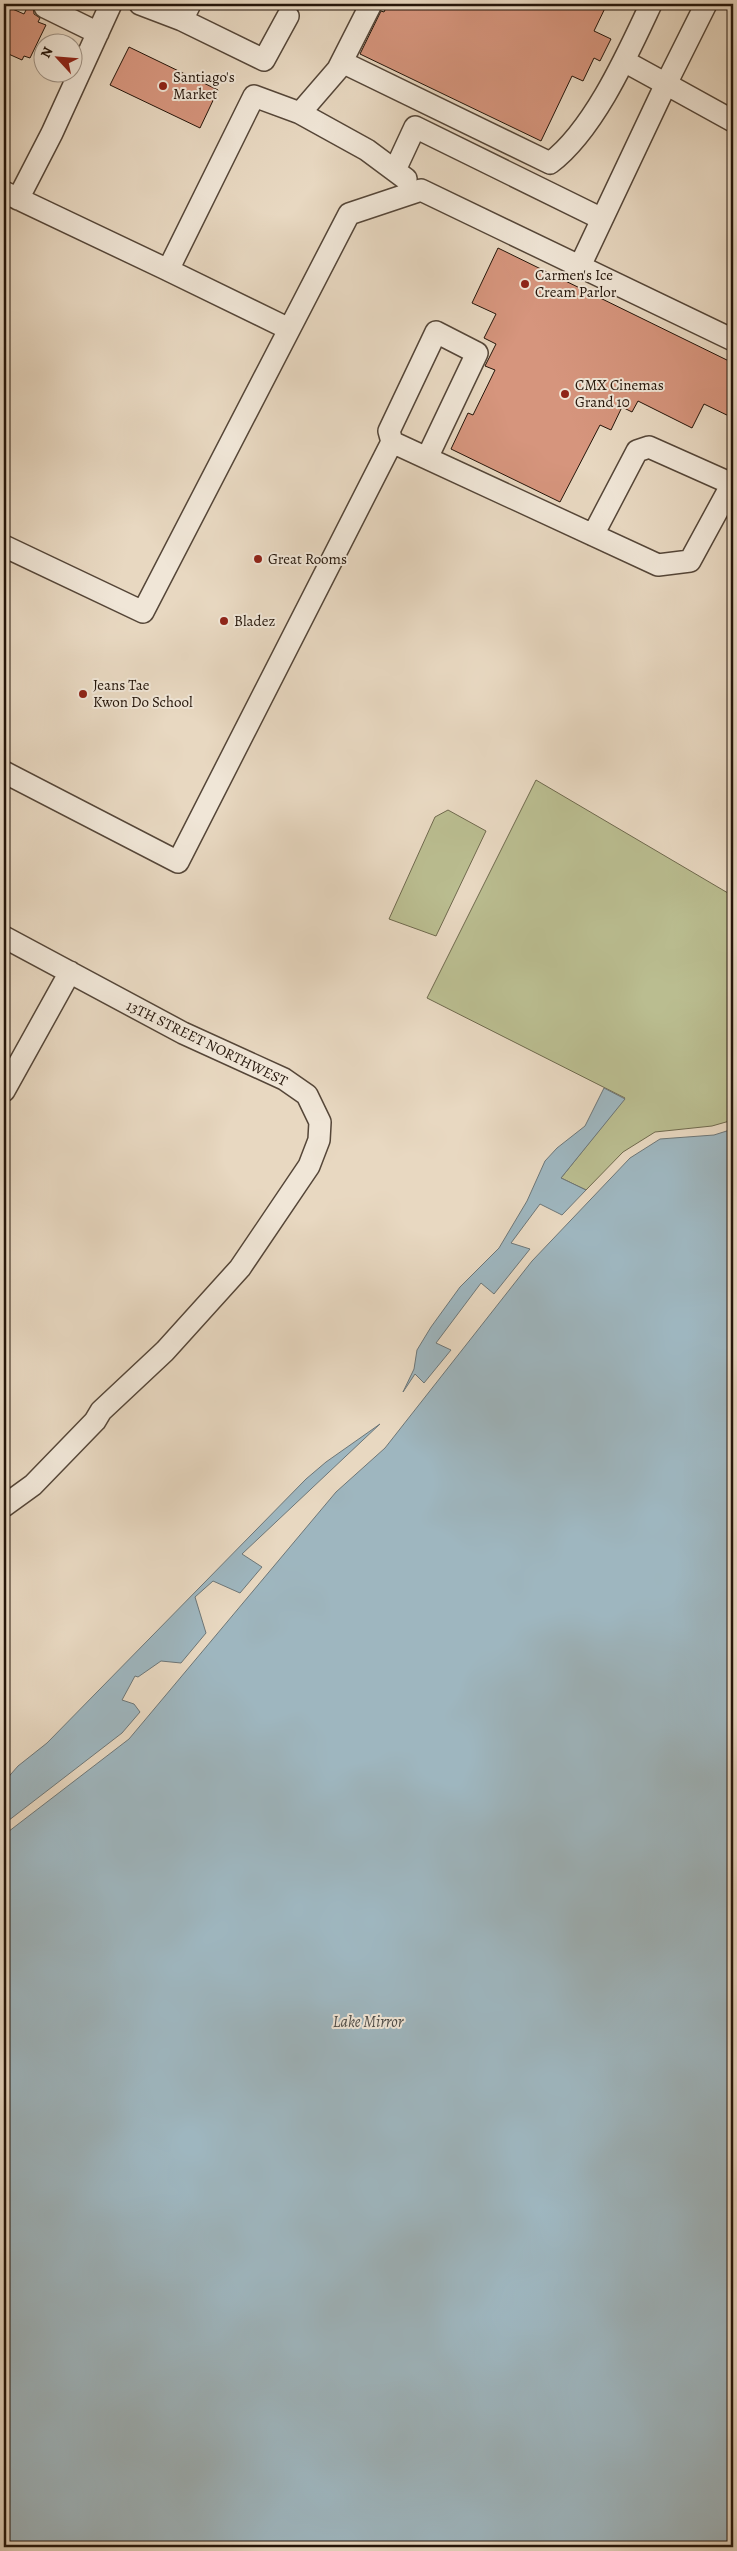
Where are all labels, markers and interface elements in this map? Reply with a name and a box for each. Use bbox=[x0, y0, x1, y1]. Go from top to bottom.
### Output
north arrow bbox=[32, 32, 82, 82]
text: N bbox=[36, 44, 58, 61]
place label: Santiago's Market bbox=[173, 67, 235, 104]
marker: Santiago's Market bbox=[157, 80, 169, 92]
place label: Carmen's Ice Cream Parlor bbox=[535, 265, 617, 302]
marker: Carmen's Ice Cream Parlor bbox=[519, 278, 531, 290]
place label: CMX Cinemas Grand 10 bbox=[575, 375, 664, 412]
marker: CMX Cinemas Grand 10 bbox=[559, 388, 571, 400]
place label: Great Rooms bbox=[268, 549, 347, 569]
marker: Great Rooms bbox=[252, 553, 264, 565]
place label: Bladez bbox=[234, 611, 275, 631]
marker: Bladez bbox=[218, 615, 230, 627]
place label: Jeans Tae Kwon Do School bbox=[93, 675, 193, 712]
marker: Jeans Tae Kwon Do School bbox=[77, 688, 89, 700]
street label: 13TH STREET NORTHWEST bbox=[123, 995, 292, 1091]
water label: Lake Mirror bbox=[333, 2011, 404, 2033]

